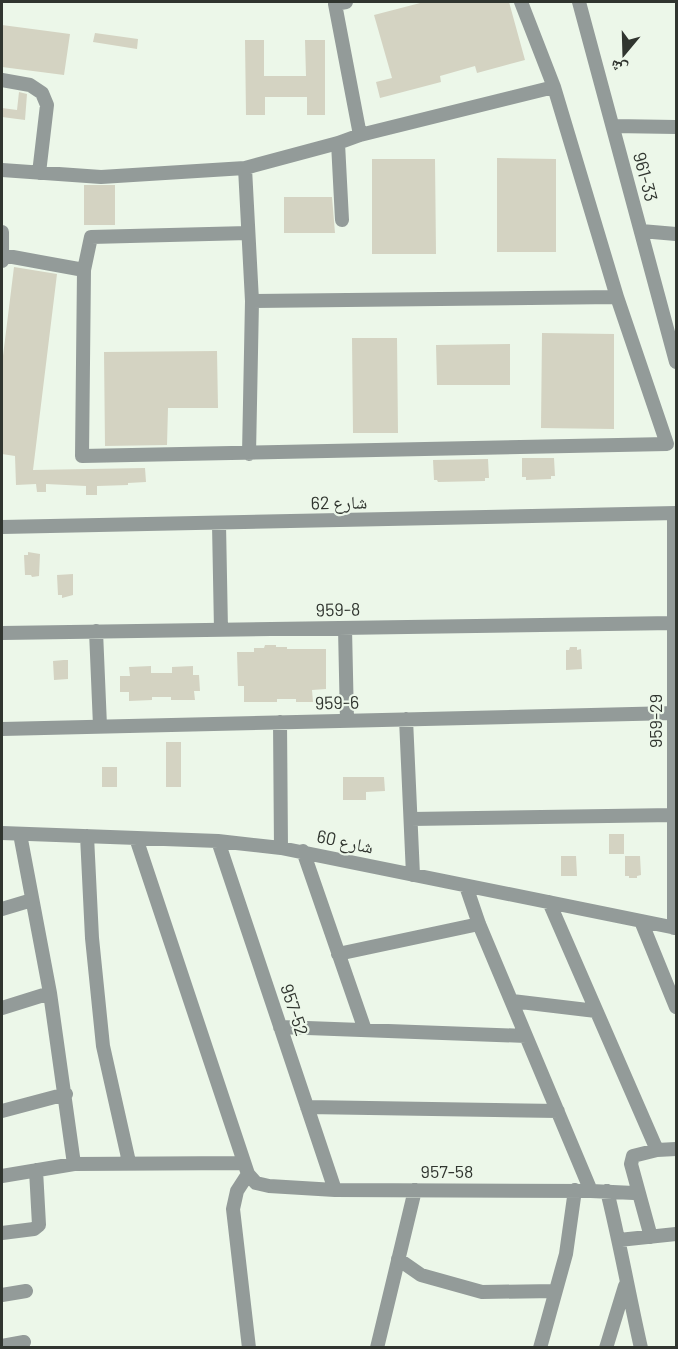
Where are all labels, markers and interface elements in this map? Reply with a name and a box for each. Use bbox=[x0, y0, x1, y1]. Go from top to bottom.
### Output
north arrow bbox=[594, 24, 654, 84]
text: ش bbox=[608, 56, 630, 80]
street label: 961-33 bbox=[629, 150, 663, 204]
street label: شارع 62 bbox=[310, 491, 368, 514]
street label: 959-8 bbox=[316, 598, 360, 620]
street label: 959-6 bbox=[315, 691, 359, 713]
street label: 959-29 bbox=[644, 694, 666, 748]
street label: شارع 60 bbox=[315, 824, 376, 859]
street label: 957-52 bbox=[276, 981, 314, 1038]
street label: 957-58 bbox=[421, 1160, 473, 1182]

